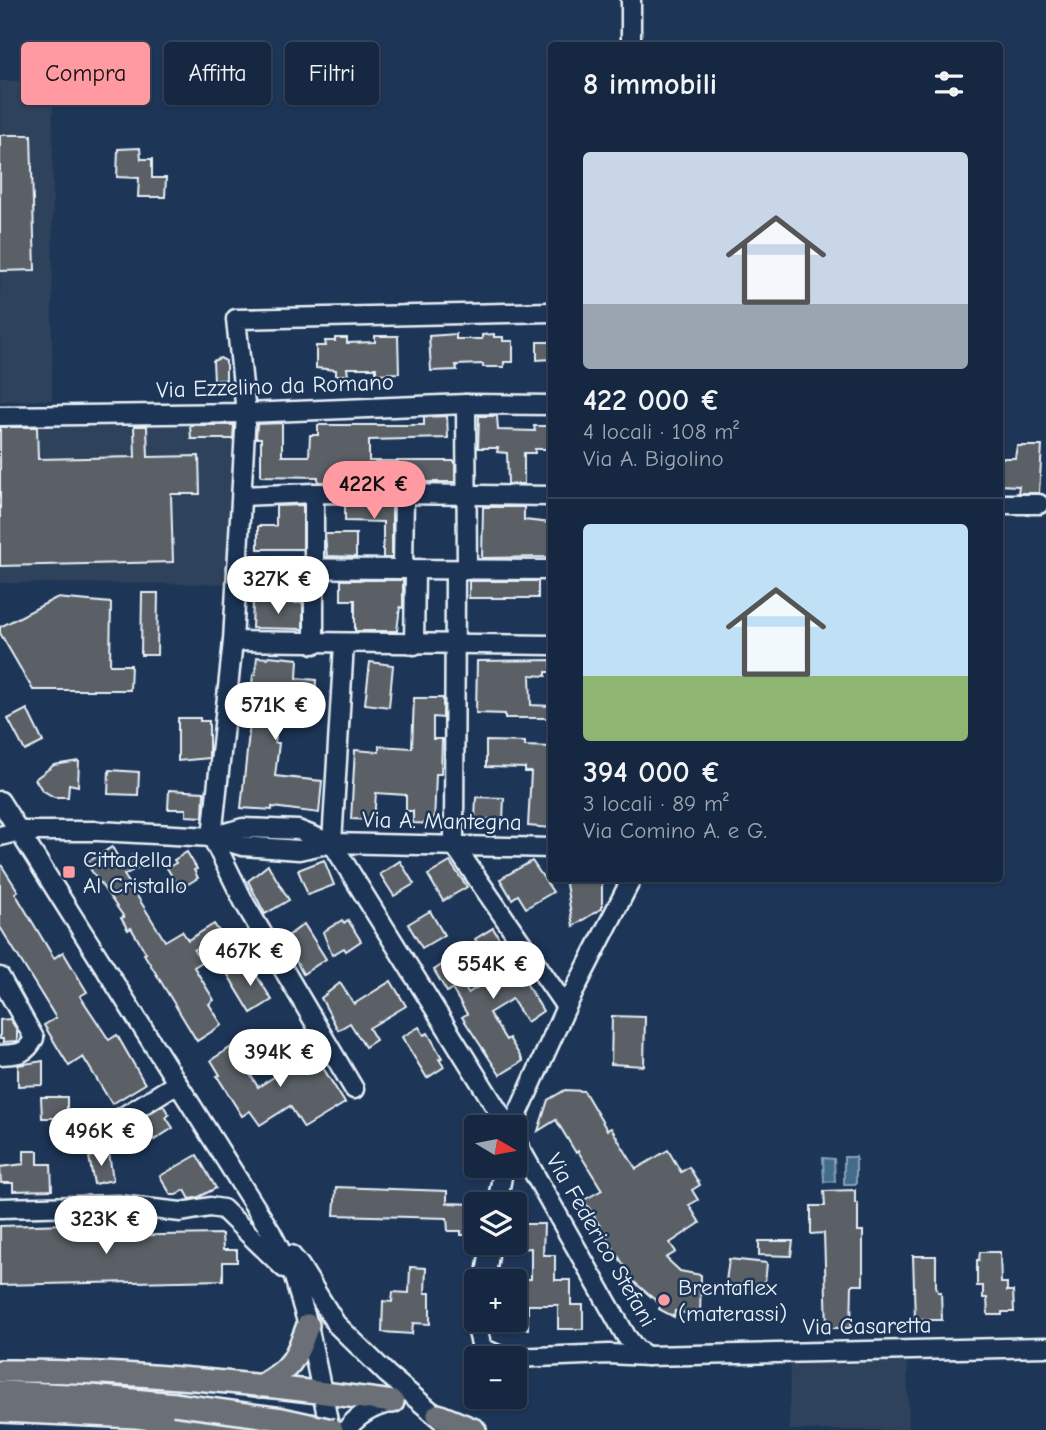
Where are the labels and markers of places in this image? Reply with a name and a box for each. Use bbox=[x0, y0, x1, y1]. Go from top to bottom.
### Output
pin: 422K € bbox=[317, 462, 431, 521]
pin: 327K € bbox=[221, 556, 335, 616]
pin: 571K € bbox=[218, 682, 332, 742]
place label: Cittadella Al Cristallo bbox=[83, 846, 187, 899]
marker: Cittadella Al Cristallo bbox=[61, 864, 77, 880]
pin: 467K € bbox=[193, 928, 307, 988]
pin: 554K € bbox=[436, 942, 550, 1001]
pin: 394K € bbox=[223, 1030, 337, 1089]
pin: 496K € bbox=[44, 1108, 158, 1168]
pin: 323K € bbox=[49, 1196, 163, 1256]
place label: Brentaflex (materassi) bbox=[678, 1274, 787, 1327]
marker: Brentaflex (materassi) bbox=[656, 1292, 672, 1308]

